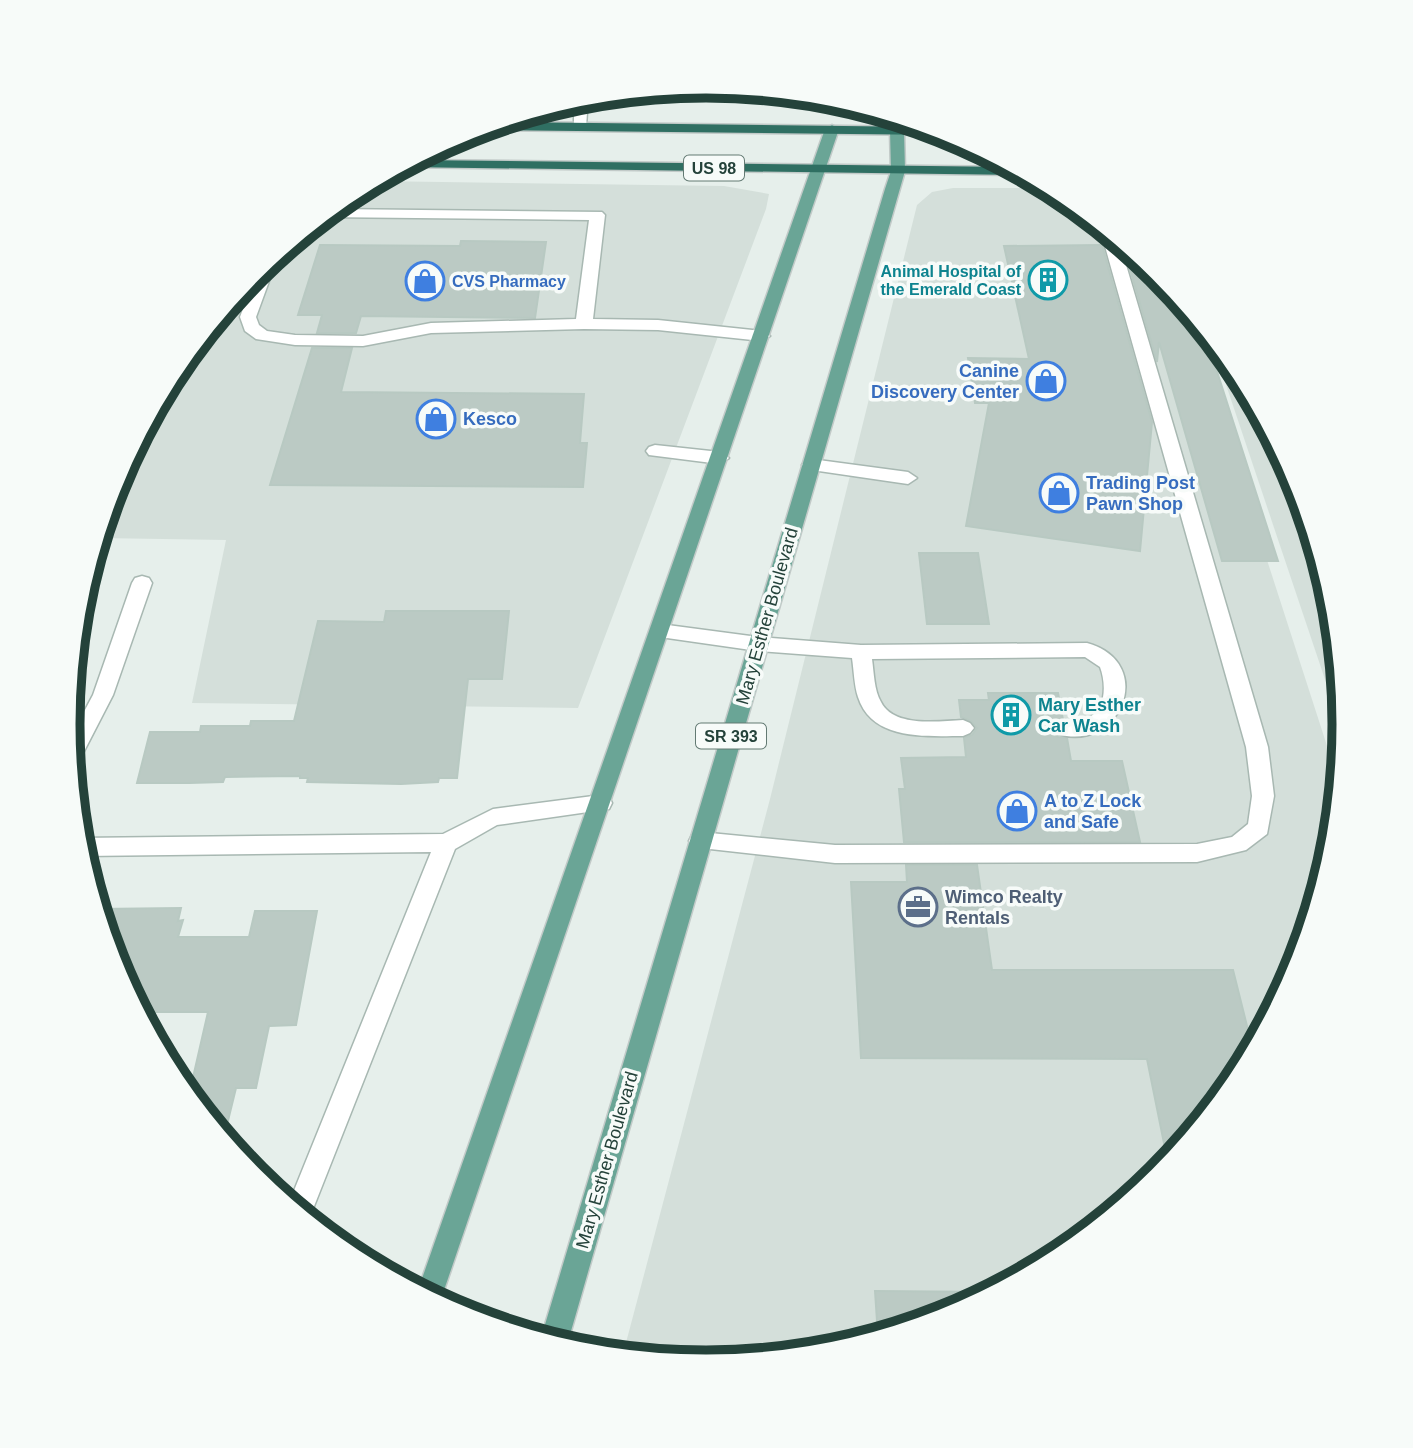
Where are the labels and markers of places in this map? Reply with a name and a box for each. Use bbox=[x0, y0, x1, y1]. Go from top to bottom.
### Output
building icon: Animal Hospital of the Emerald Coast bbox=[1027, 259, 1069, 301]
shop icon: CVS Pharmacy bbox=[404, 260, 446, 302]
place label: Animal Hospital of the Emerald Coast bbox=[881, 263, 1022, 298]
place label: CVS Pharmacy bbox=[452, 273, 566, 290]
shop icon: Canine Discovery Center bbox=[1025, 360, 1067, 402]
place label: Canine Discovery Center bbox=[871, 361, 1019, 402]
shop icon: Kesco bbox=[415, 398, 457, 440]
place label: Kesco bbox=[463, 409, 517, 429]
shop icon: Trading Post Pawn Shop bbox=[1038, 472, 1080, 514]
place label: Trading Post Pawn Shop bbox=[1086, 473, 1195, 514]
building icon: Mary Esther Car Wash bbox=[990, 694, 1032, 736]
place label: Mary Esther Car Wash bbox=[1038, 695, 1141, 736]
shop icon: A to Z Lock and Safe bbox=[996, 790, 1038, 832]
place label: A to Z Lock and Safe bbox=[1044, 791, 1142, 832]
office icon: Wimco Realty Rentals bbox=[897, 886, 939, 928]
place label: Wimco Realty Rentals bbox=[945, 887, 1063, 928]

